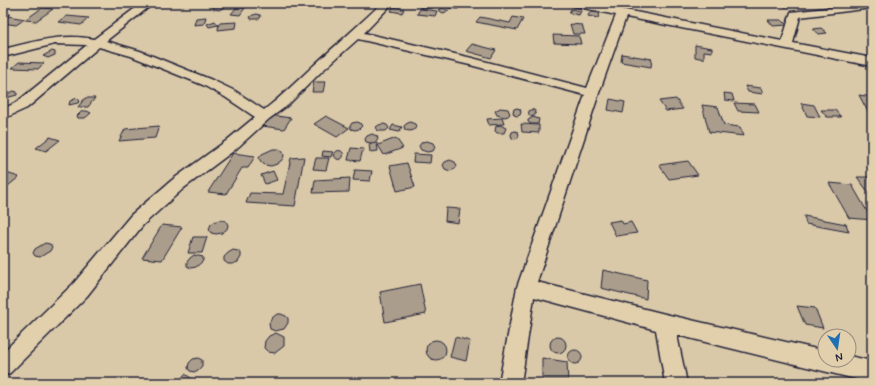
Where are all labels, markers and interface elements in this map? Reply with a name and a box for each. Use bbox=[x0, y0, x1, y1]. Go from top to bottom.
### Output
north arrow bbox=[817, 328, 857, 368]
text: N bbox=[834, 349, 844, 364]

